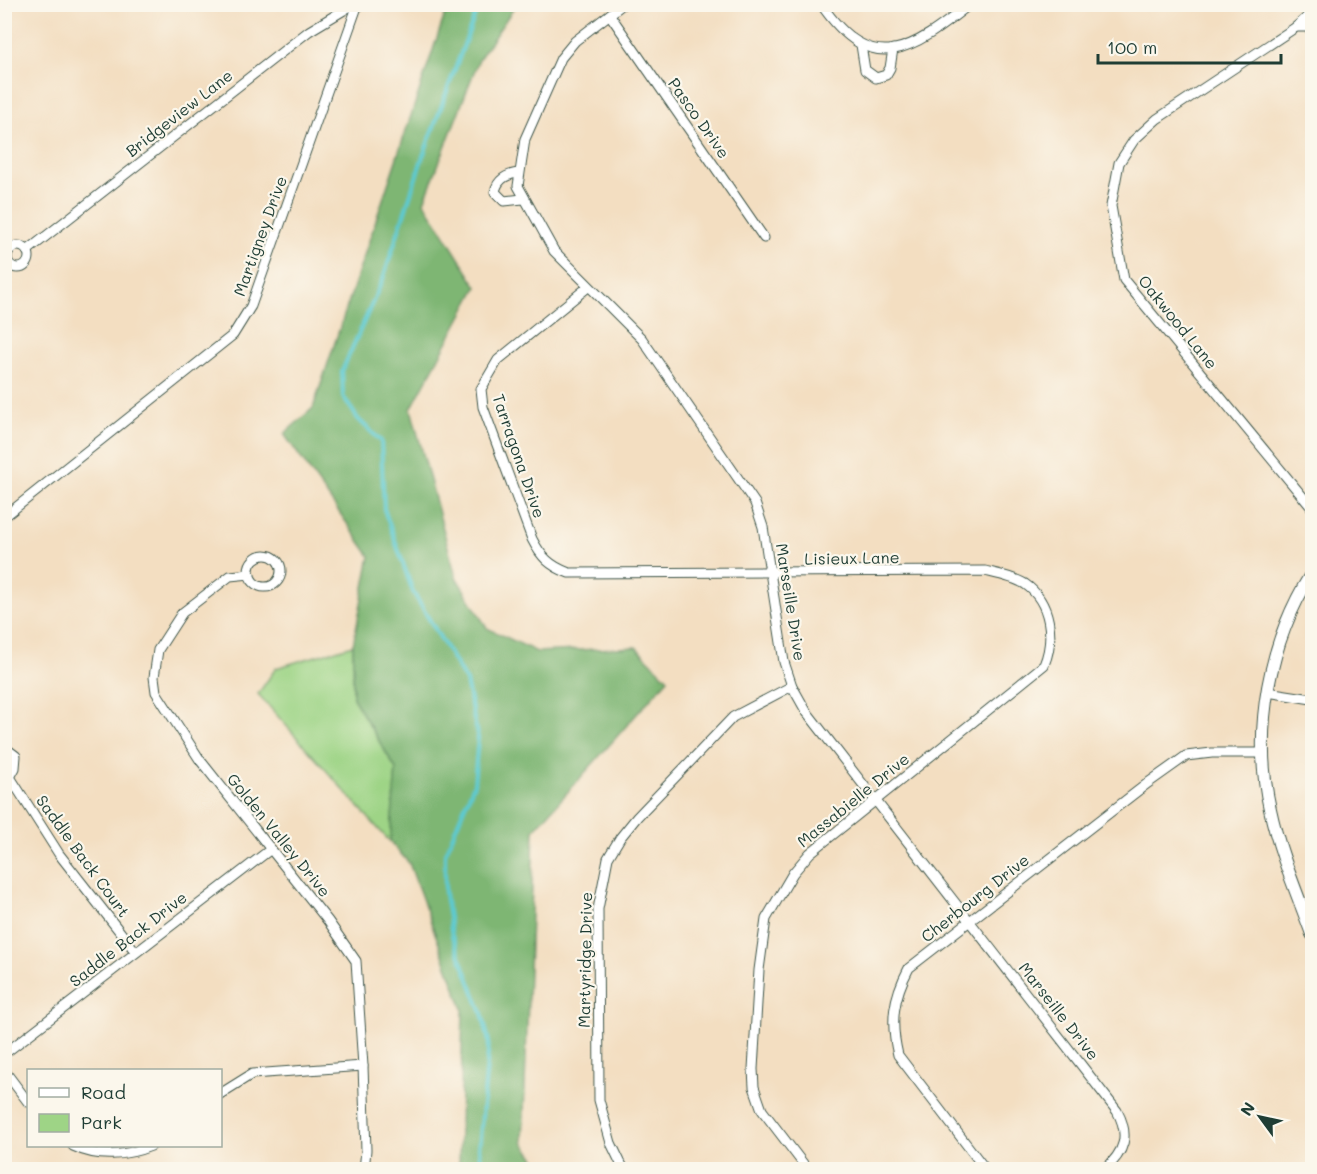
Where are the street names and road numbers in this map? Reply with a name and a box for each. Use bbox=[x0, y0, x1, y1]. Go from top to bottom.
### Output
street label: Bridgeview Lane bbox=[121, 64, 236, 161]
street label: Pasco Drive bbox=[664, 73, 735, 162]
street label: Martigney Drive bbox=[228, 173, 291, 299]
street label: Oakwood Lane bbox=[1134, 270, 1223, 373]
street label: Tarragona Drive bbox=[488, 391, 551, 521]
street label: Marseille Drive bbox=[772, 542, 811, 662]
street label: Lisieux Lane bbox=[804, 546, 900, 569]
street label: Massabielle Drive bbox=[792, 748, 913, 851]
street label: Golden Valley Drive bbox=[223, 768, 336, 901]
street label: Saddle Back Court bbox=[32, 790, 135, 921]
street label: Cherbourg Drive bbox=[916, 849, 1033, 946]
street label: Saddle Back Drive bbox=[65, 886, 191, 991]
street label: Martyridge Drive bbox=[573, 892, 596, 1028]
street label: Marseille Drive bbox=[1015, 957, 1104, 1064]

